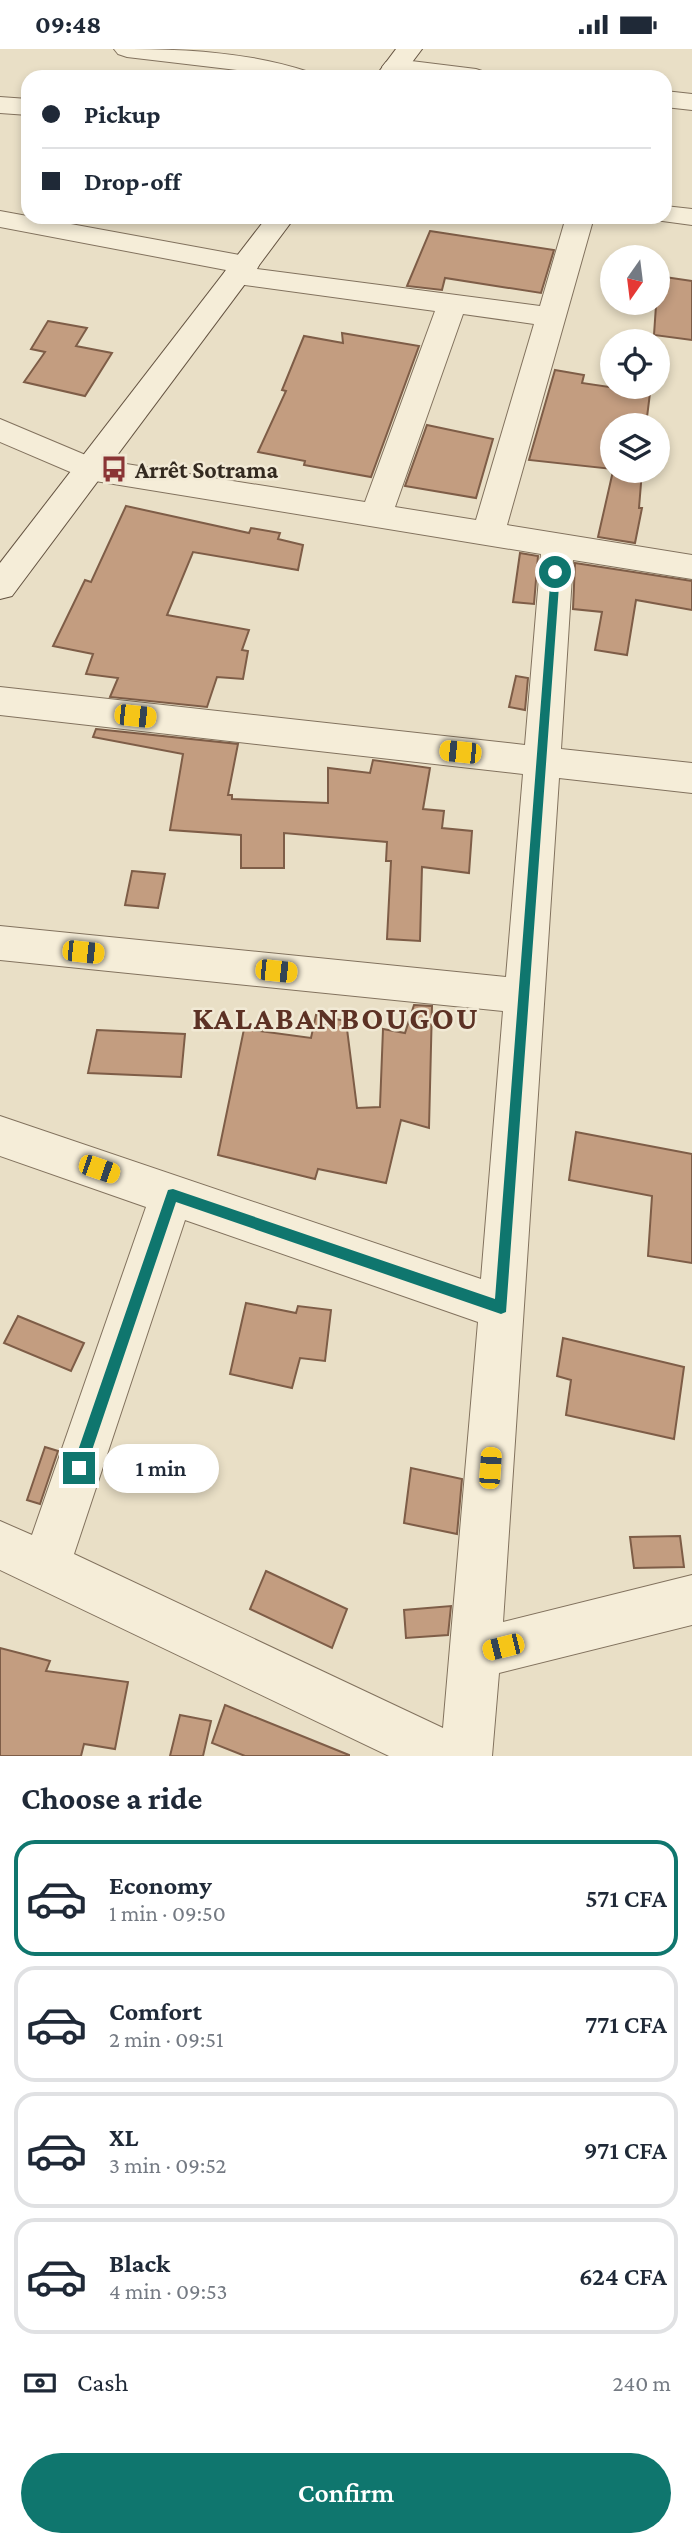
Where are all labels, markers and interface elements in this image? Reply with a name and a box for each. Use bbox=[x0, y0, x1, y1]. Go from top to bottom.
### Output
text: 09:48 bbox=[35, 10, 101, 39]
text: Pickup bbox=[84, 100, 161, 129]
text: Drop-off bbox=[84, 167, 181, 196]
north arrow bbox=[600, 245, 670, 315]
map controls bbox=[600, 245, 670, 483]
button: locate bbox=[600, 329, 670, 399]
button: layers bbox=[600, 413, 670, 483]
bus stop icon: Arrêt Sotrama bbox=[99, 454, 129, 484]
place label: Arrêt Sotrama bbox=[134, 456, 279, 483]
route start bbox=[539, 556, 571, 588]
car bbox=[114, 703, 157, 729]
car bbox=[439, 739, 482, 765]
car bbox=[62, 939, 105, 965]
car bbox=[255, 958, 298, 984]
district label: KALABANBOUGOU bbox=[192, 1000, 480, 1036]
car bbox=[76, 1152, 123, 1186]
callout: 1 min bbox=[104, 1443, 219, 1493]
car bbox=[479, 1446, 502, 1490]
route end bbox=[63, 1452, 95, 1484]
text: 1 min bbox=[135, 1455, 187, 1481]
car bbox=[481, 1632, 526, 1662]
text: Choose a ride bbox=[21, 1780, 202, 1816]
icon: car bbox=[25, 1867, 88, 1930]
text: Economy bbox=[109, 1871, 212, 1900]
text: 571 CFA bbox=[585, 1884, 667, 1913]
text: 1 min · 09:50 bbox=[109, 1900, 226, 1926]
icon: car bbox=[25, 1993, 88, 2056]
text: Comfort bbox=[109, 1997, 202, 2026]
text: 771 CFA bbox=[585, 2010, 667, 2039]
text: 2 min · 09:51 bbox=[109, 2026, 224, 2052]
icon: car bbox=[25, 2119, 88, 2182]
text: XL bbox=[109, 2123, 138, 2152]
text: 971 CFA bbox=[584, 2136, 667, 2165]
text: 3 min · 09:52 bbox=[109, 2152, 226, 2178]
icon: car bbox=[25, 2245, 88, 2308]
text: Black bbox=[109, 2249, 170, 2278]
text: 624 CFA bbox=[579, 2262, 667, 2291]
text: 4 min · 09:53 bbox=[109, 2278, 227, 2304]
icon: cash bbox=[21, 2364, 59, 2402]
text: Cash bbox=[77, 2368, 128, 2397]
text: 240 m bbox=[612, 2370, 671, 2396]
button: Confirm bbox=[21, 2453, 671, 2533]

